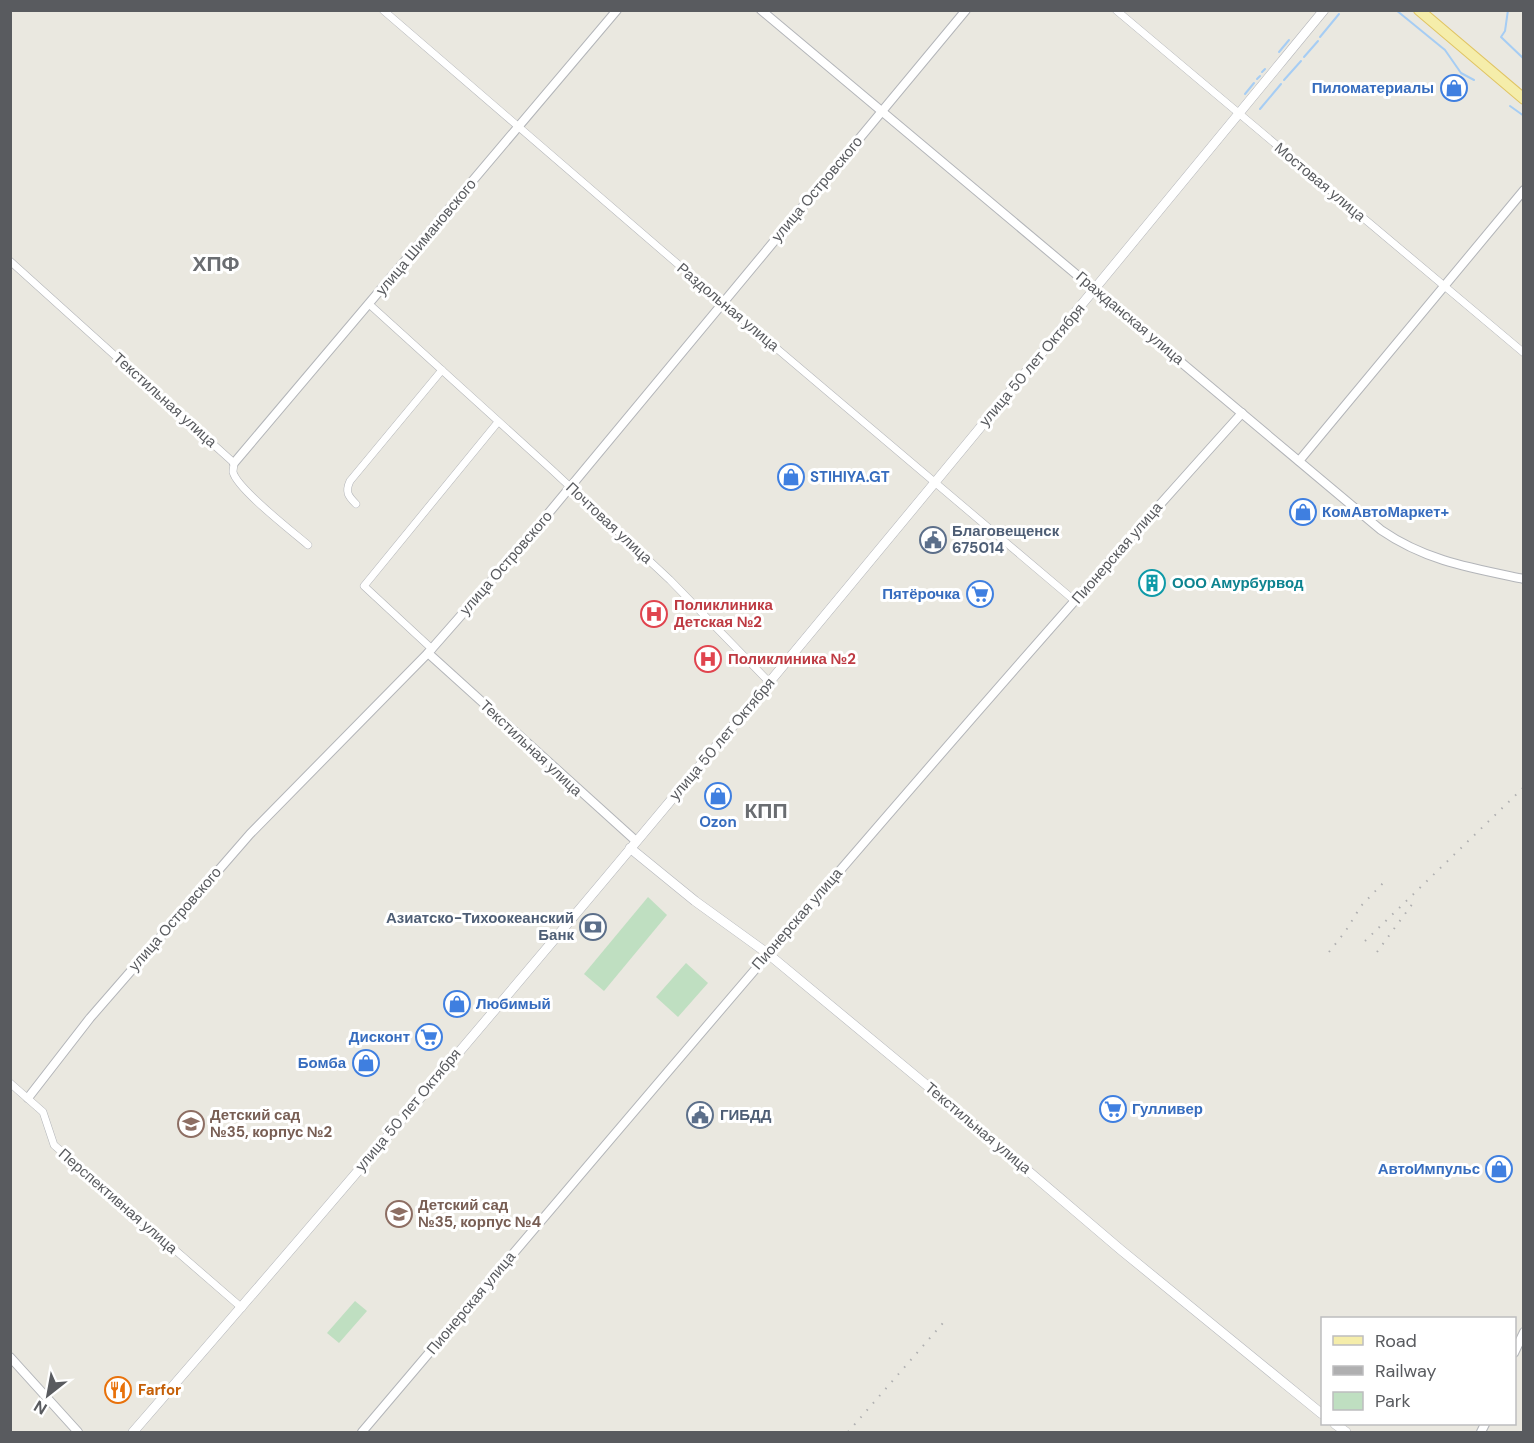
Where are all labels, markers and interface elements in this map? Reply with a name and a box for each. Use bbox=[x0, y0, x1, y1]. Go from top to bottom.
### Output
shop icon: Пиломатериалы bbox=[1439, 73, 1469, 103]
place label: Пиломатериалы bbox=[1312, 78, 1434, 98]
street label: улица Островского bbox=[767, 132, 867, 246]
street label: Мостовая улица bbox=[1270, 138, 1370, 226]
street label: улица Шимановского bbox=[371, 174, 481, 300]
district label: ХПФ bbox=[192, 250, 240, 278]
street label: Раздольная улица bbox=[673, 258, 784, 356]
street label: Гражданская улица bbox=[1072, 267, 1189, 370]
street label: улица 50 лет Октября bbox=[975, 299, 1089, 431]
street label: Текстильная улица bbox=[109, 348, 221, 452]
shop icon: STIHIYA.GT bbox=[776, 462, 806, 492]
place label: STIHIYA.GT bbox=[810, 467, 890, 487]
street label: Почтовая улица bbox=[562, 478, 657, 569]
street label: Пионерская улица bbox=[1067, 497, 1167, 608]
shop icon: КомАвтоМаркет+ bbox=[1288, 497, 1318, 527]
place label: КомАвтоМаркет+ bbox=[1322, 502, 1449, 522]
street label: улица Островского bbox=[455, 507, 557, 619]
place label: Благовещенск 675014 bbox=[952, 521, 1060, 558]
public building icon: Благовещенск 675014 bbox=[918, 525, 948, 555]
building icon: ООО Амурбурвод bbox=[1137, 568, 1167, 598]
place label: ООО Амурбурвод bbox=[1172, 573, 1304, 593]
supermarket icon: Пятёрочка bbox=[965, 579, 995, 609]
place label: Пятёрочка bbox=[882, 584, 961, 604]
place label: Поликлиника Детская №2 bbox=[674, 595, 774, 632]
hospital icon: Поликлиника Детская №2 bbox=[639, 599, 669, 629]
hospital icon: Поликлиника №2 bbox=[693, 644, 723, 674]
place label: Поликлиника №2 bbox=[728, 649, 856, 669]
street label: улица 50 лет Октября bbox=[665, 673, 779, 805]
street label: Текстильная улица bbox=[476, 695, 587, 801]
shop icon: Ozon bbox=[703, 781, 733, 811]
district label: КПП bbox=[744, 797, 788, 825]
place label: Ozon bbox=[699, 812, 737, 832]
street label: улица Островского bbox=[124, 863, 226, 975]
street label: Пионерская улица bbox=[747, 863, 847, 974]
place label: Азиатско-Тихоокеанский Банк bbox=[386, 908, 574, 945]
bank icon: Азиатско-Тихоокеанский Банк bbox=[578, 912, 608, 942]
shop icon: Любимый bbox=[442, 989, 472, 1019]
place label: Любимый bbox=[476, 994, 551, 1014]
supermarket icon: Дисконт bbox=[414, 1022, 444, 1052]
place label: Дисконт bbox=[349, 1027, 410, 1047]
street label: улица 50 лет Октября bbox=[351, 1044, 465, 1176]
shop icon: Бомба bbox=[351, 1048, 381, 1078]
place label: Бомба bbox=[298, 1053, 347, 1073]
street label: Текстильная улица bbox=[921, 1078, 1036, 1179]
supermarket icon: Гулливер bbox=[1098, 1094, 1128, 1124]
place label: Гулливер bbox=[1132, 1099, 1203, 1119]
public building icon: ГИБДД bbox=[685, 1100, 715, 1130]
place label: Детский сад №35, корпус №2 bbox=[210, 1105, 333, 1142]
place label: ГИБДД bbox=[720, 1105, 772, 1125]
school or university icon: Детский сад №35, корпус №2 bbox=[176, 1109, 206, 1139]
street label: Перспективная улица bbox=[54, 1144, 182, 1259]
shop icon: АвтоИмпульс bbox=[1484, 1154, 1514, 1184]
place label: АвтоИмпульс bbox=[1378, 1159, 1480, 1179]
place label: Детский сад №35, корпус №4 bbox=[418, 1195, 542, 1232]
school or university icon: Детский сад №35, корпус №4 bbox=[384, 1199, 414, 1229]
street label: Пионерская улица bbox=[422, 1247, 520, 1359]
legend bbox=[1321, 1317, 1516, 1425]
text: Road bbox=[1375, 1329, 1417, 1353]
text: Railway bbox=[1375, 1359, 1437, 1383]
north arrow bbox=[18, 1365, 78, 1425]
restaurant icon: Farfor bbox=[103, 1375, 133, 1405]
place label: Farfor bbox=[138, 1380, 181, 1400]
text: Park bbox=[1375, 1389, 1411, 1413]
text: N bbox=[30, 1395, 51, 1419]

